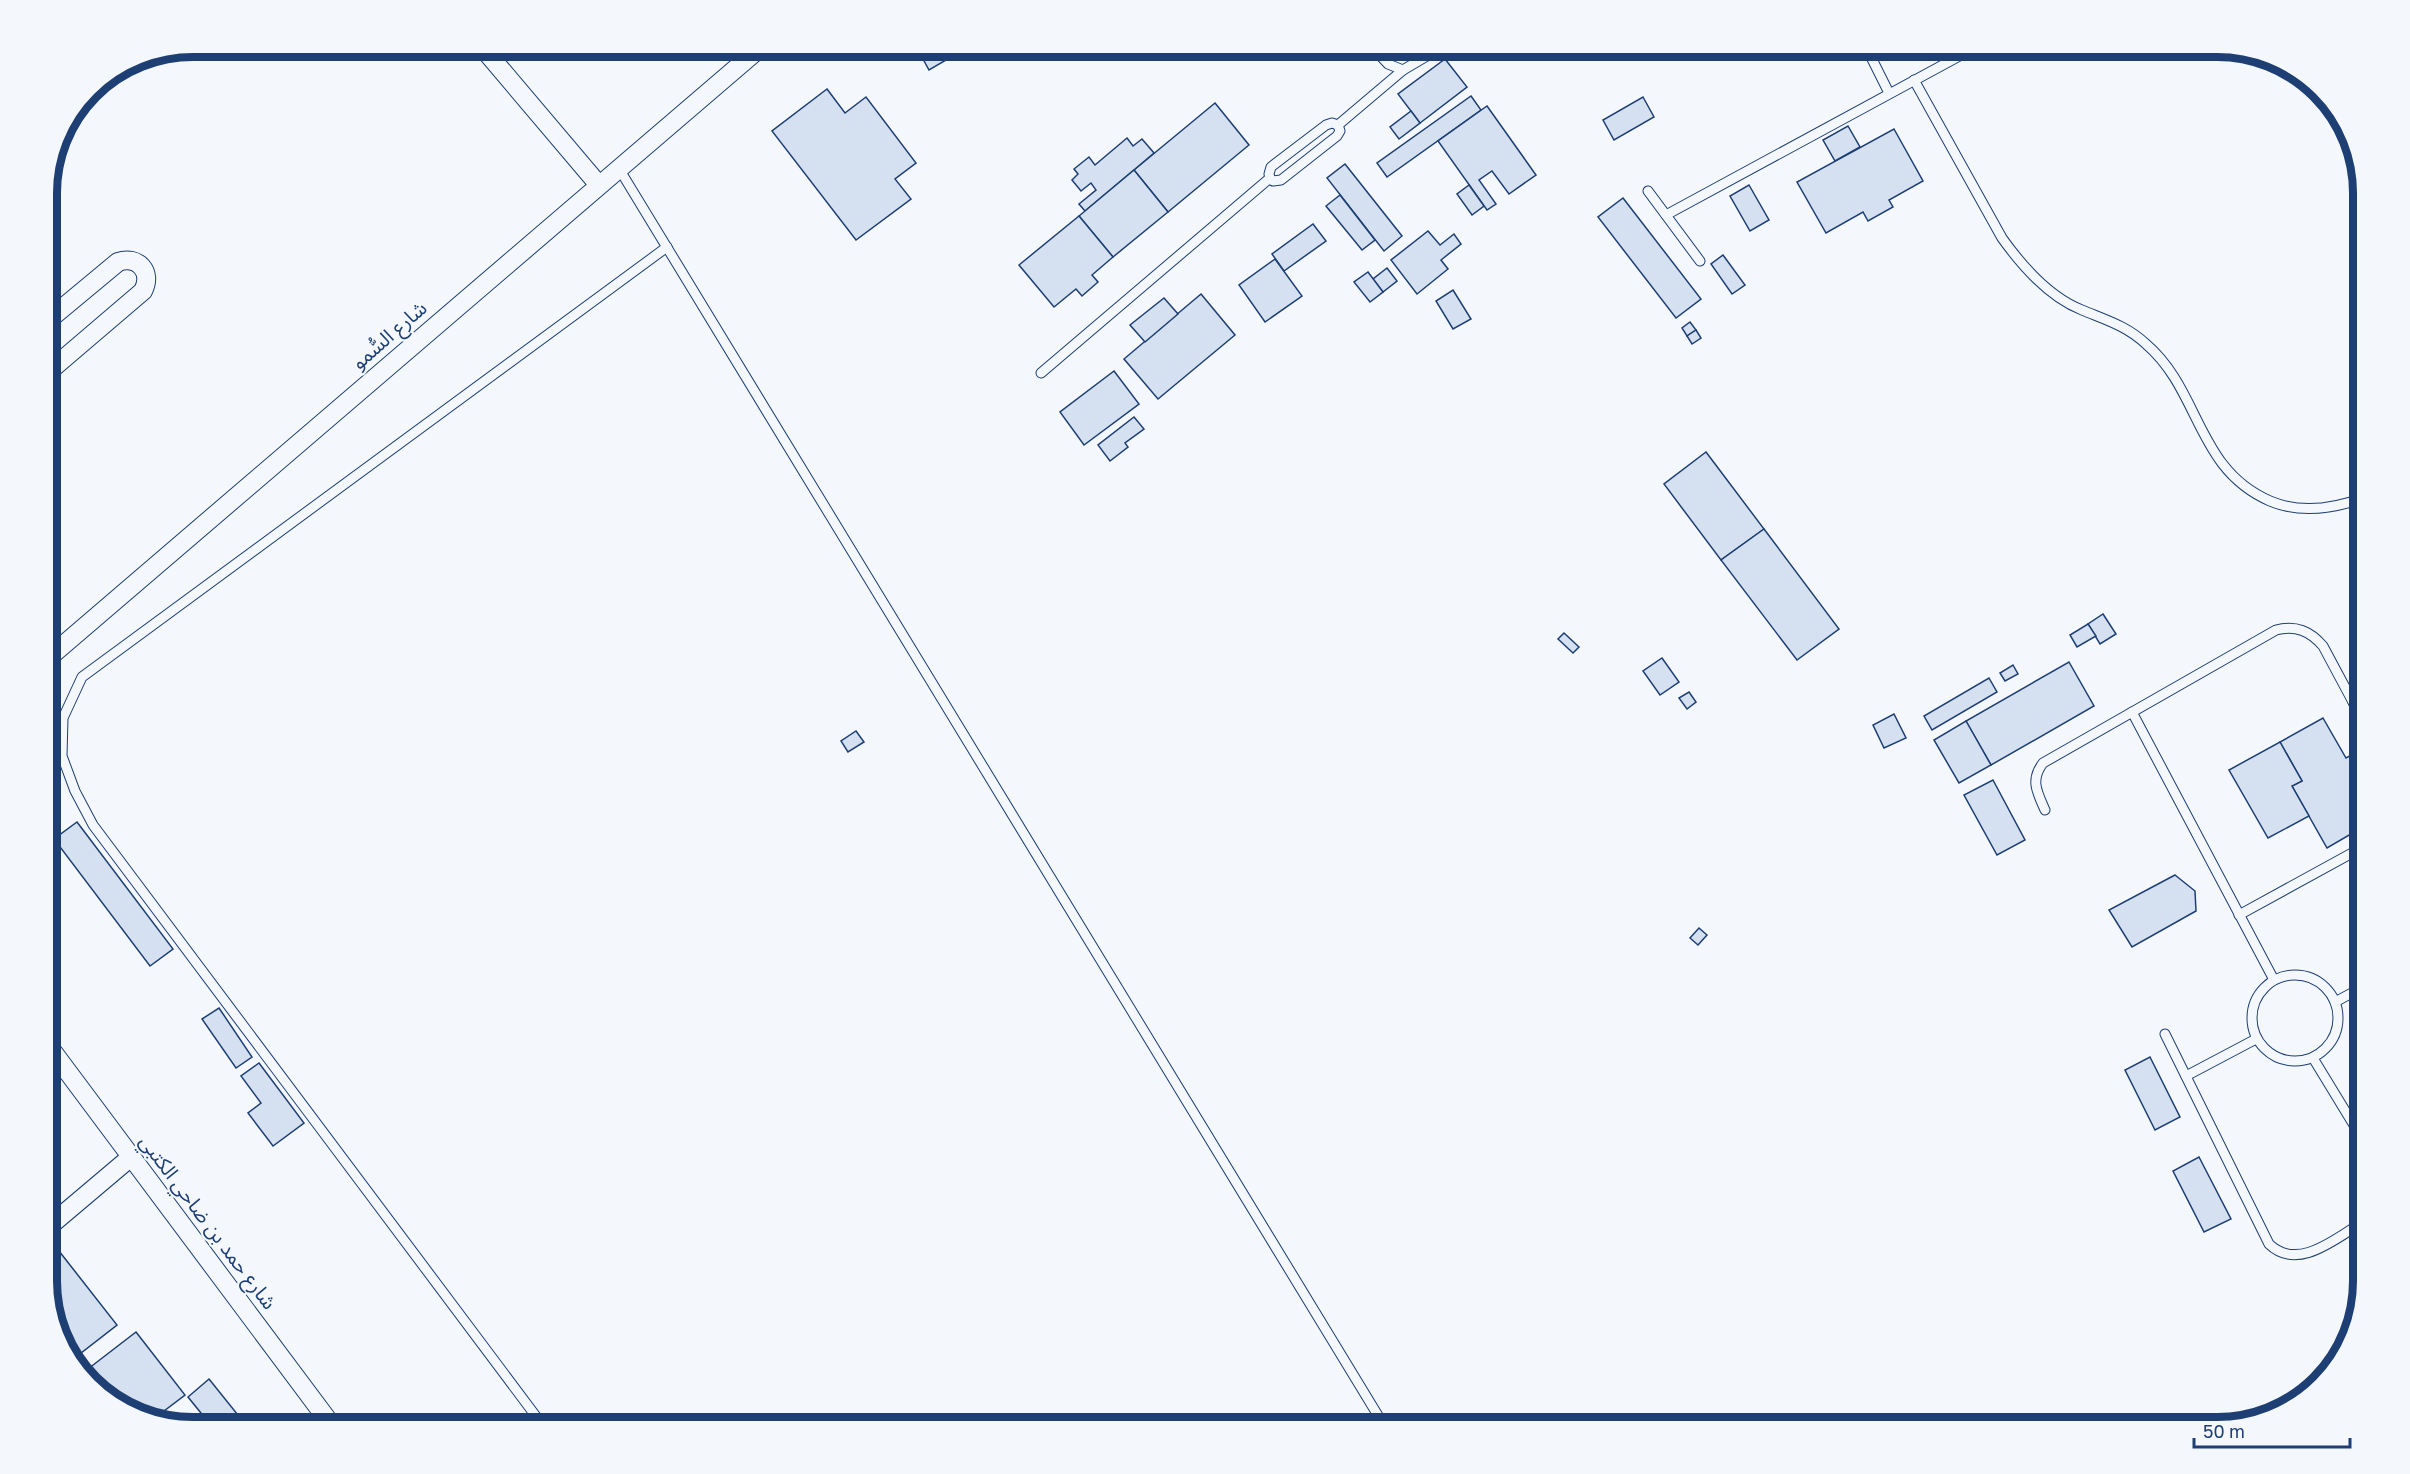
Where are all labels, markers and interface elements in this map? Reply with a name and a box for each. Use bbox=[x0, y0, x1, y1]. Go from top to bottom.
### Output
street label: شارع السُّمو bbox=[346, 295, 434, 376]
street label: شارع حمد بن ضاحي الكتبي bbox=[132, 1129, 282, 1316]
scale bar bbox=[2194, 1411, 2350, 1449]
text: 50 m bbox=[2203, 1420, 2245, 1442]

